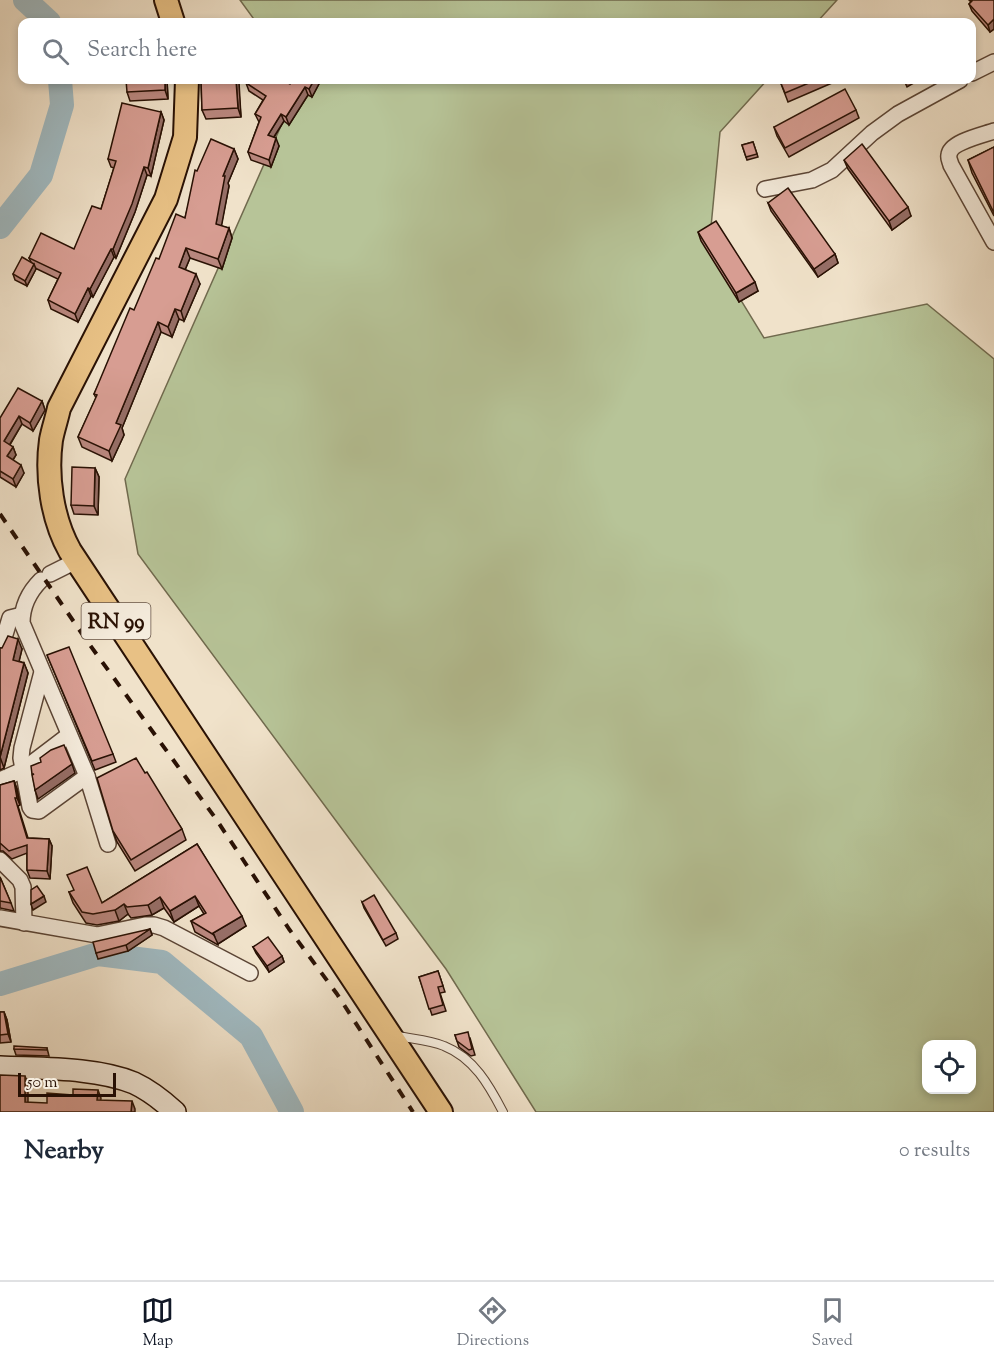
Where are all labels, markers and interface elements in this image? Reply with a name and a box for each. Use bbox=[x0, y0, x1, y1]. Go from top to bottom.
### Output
search box bbox=[18, 18, 976, 84]
icon: search bbox=[39, 35, 72, 68]
text: Search here bbox=[87, 35, 197, 67]
road number: RN 99 bbox=[82, 603, 150, 639]
map controls bbox=[922, 1040, 976, 1094]
button: locate bbox=[922, 1040, 976, 1094]
scale bar bbox=[18, 1070, 116, 1098]
text: 50 m bbox=[27, 1072, 58, 1095]
text: Nearby bbox=[24, 1133, 104, 1170]
text: 0 results bbox=[899, 1137, 970, 1166]
tab: Map bbox=[141, 1294, 174, 1353]
tab: Directions bbox=[457, 1294, 529, 1353]
tab: Saved bbox=[812, 1294, 853, 1353]

